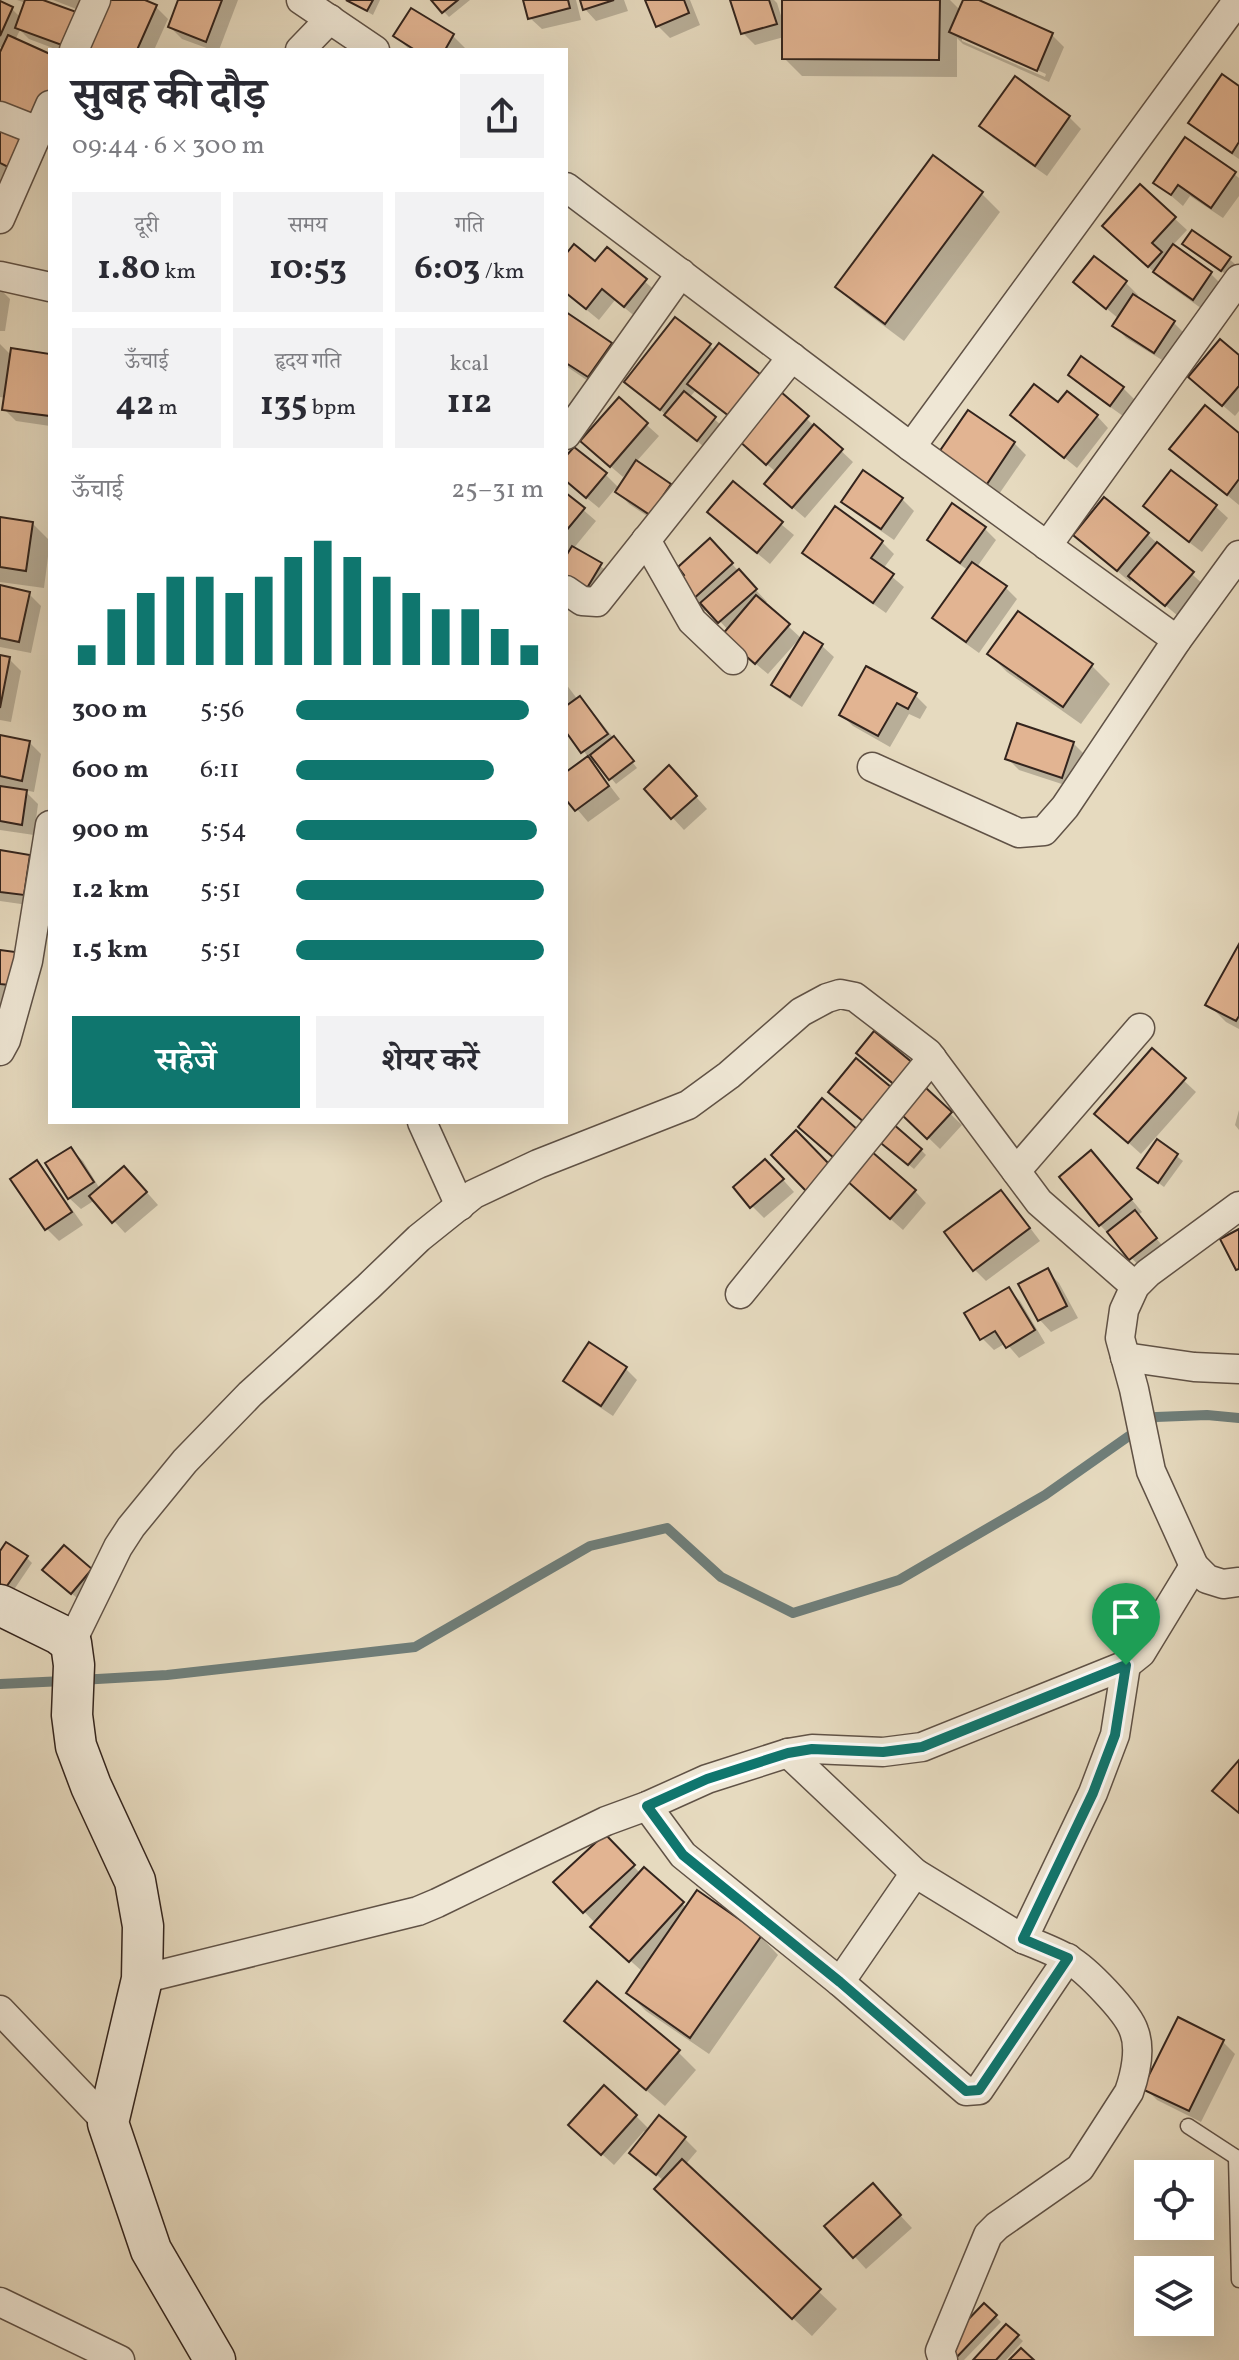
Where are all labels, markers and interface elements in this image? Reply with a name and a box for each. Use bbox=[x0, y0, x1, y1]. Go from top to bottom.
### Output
text: सुबह की दौड़ bbox=[72, 67, 266, 128]
button: share bbox=[460, 74, 544, 158]
text: 09:44 · 6 × 300 m bbox=[72, 128, 265, 164]
text: दूरी bbox=[135, 211, 159, 242]
text: समय bbox=[289, 211, 327, 242]
text: गति bbox=[455, 211, 484, 242]
text: 1.80 bbox=[97, 246, 160, 293]
text: 10:53 bbox=[269, 246, 347, 293]
text: 6:03 bbox=[414, 246, 480, 293]
text: km bbox=[160, 257, 196, 288]
text: /km bbox=[480, 257, 524, 288]
text: ऊँचाई bbox=[125, 347, 168, 378]
text: हृदय गति bbox=[275, 347, 341, 378]
text: kcal bbox=[450, 349, 489, 380]
text: 112 bbox=[447, 380, 492, 427]
text: 42 bbox=[116, 382, 154, 429]
text: 135 bbox=[260, 382, 307, 429]
text: m bbox=[154, 393, 178, 424]
text: bpm bbox=[307, 393, 356, 424]
text: ऊँचाई bbox=[72, 472, 123, 508]
text: 25–31 m bbox=[451, 472, 544, 508]
text: 300 m bbox=[72, 692, 148, 728]
text: 5:56 bbox=[200, 692, 244, 728]
text: 600 m bbox=[72, 752, 149, 788]
text: 6:11 bbox=[200, 752, 239, 788]
text: 900 m bbox=[72, 812, 149, 848]
text: 5:54 bbox=[200, 812, 247, 848]
text: 1.2 km bbox=[72, 872, 149, 908]
text: 5:51 bbox=[200, 872, 241, 908]
text: 1.5 km bbox=[72, 932, 148, 968]
text: 5:51 bbox=[200, 932, 241, 968]
button: सहेजें bbox=[72, 1016, 300, 1108]
button: शेयर करें bbox=[316, 1016, 544, 1108]
pin bbox=[1092, 1583, 1160, 1665]
icon: arrive bbox=[1104, 1595, 1148, 1639]
map controls bbox=[1134, 2160, 1214, 2336]
button: locate bbox=[1134, 2160, 1214, 2240]
button: layers bbox=[1134, 2256, 1214, 2336]

